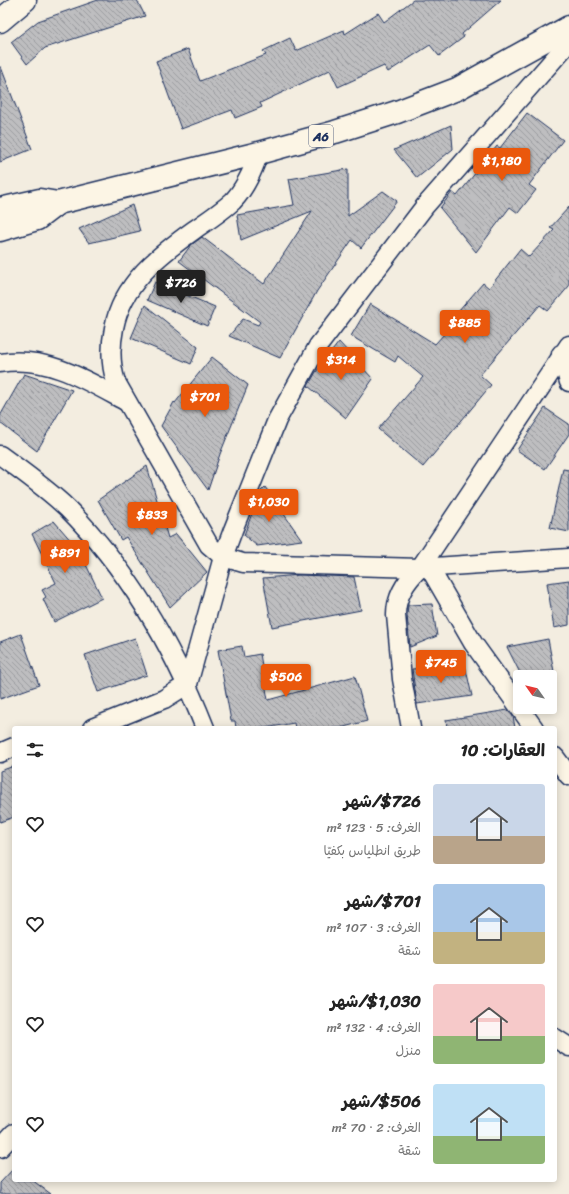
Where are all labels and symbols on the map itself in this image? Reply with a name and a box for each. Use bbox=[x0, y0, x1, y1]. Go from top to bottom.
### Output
road number: A6 bbox=[309, 125, 333, 147]
pin: $1,180 bbox=[469, 148, 535, 182]
pin: $726 bbox=[157, 270, 205, 304]
pin: $885 bbox=[441, 310, 489, 344]
pin: $314 bbox=[317, 347, 365, 381]
pin: $701 bbox=[181, 384, 229, 418]
pin: $1,030 bbox=[236, 489, 302, 523]
pin: $833 bbox=[128, 502, 176, 536]
pin: $891 bbox=[41, 540, 89, 574]
pin: $745 bbox=[417, 650, 465, 684]
pin: $506 bbox=[262, 664, 310, 698]
north arrow bbox=[513, 670, 557, 714]

